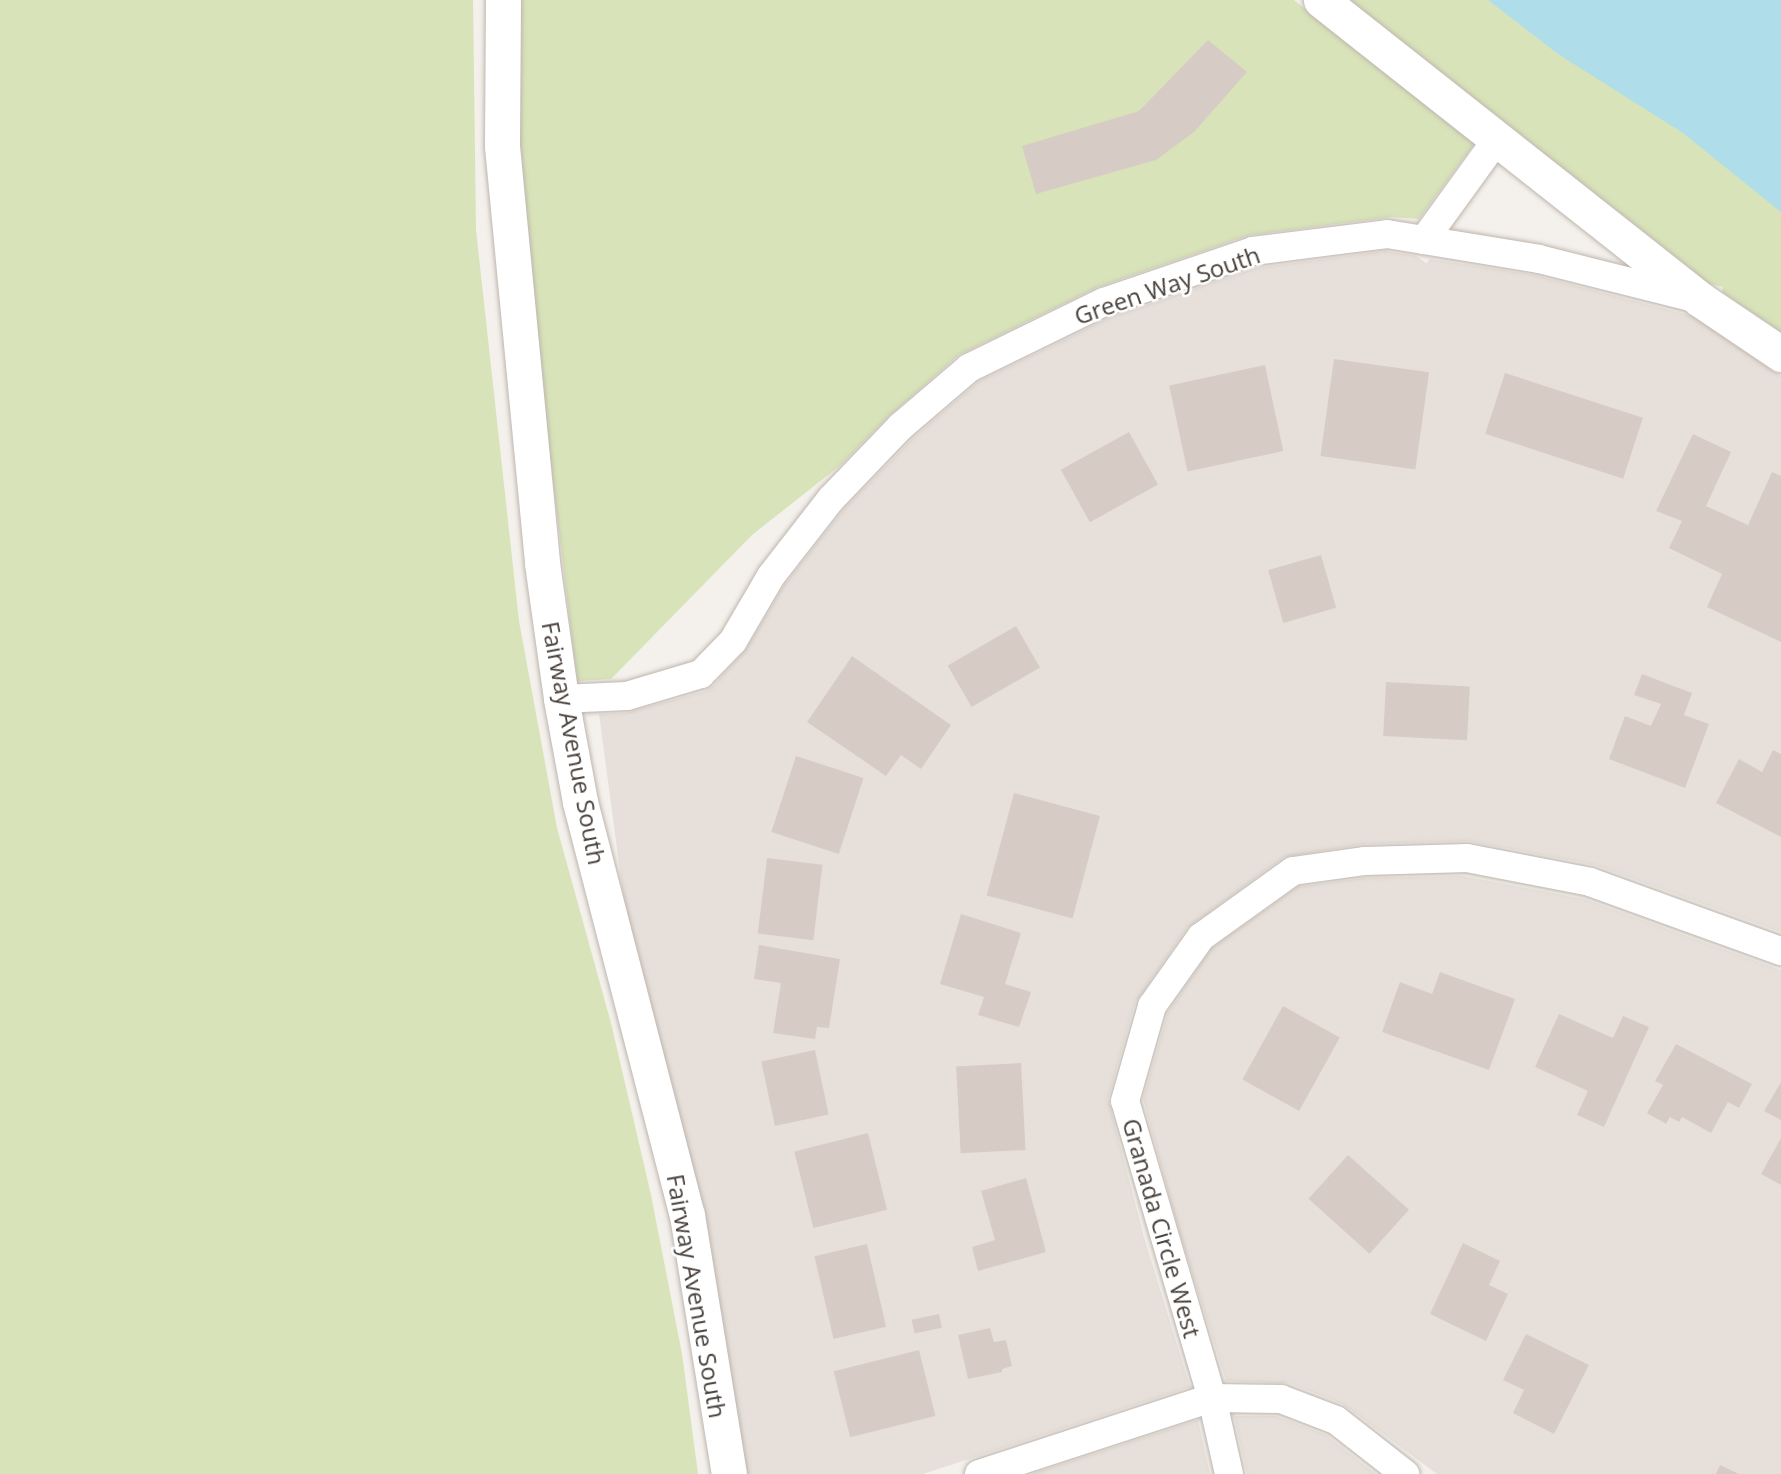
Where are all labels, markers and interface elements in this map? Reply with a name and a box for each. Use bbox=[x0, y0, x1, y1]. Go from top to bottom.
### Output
street label: Green Way South bbox=[1070, 240, 1264, 330]
street label: Fairway Avenue South bbox=[536, 619, 612, 867]
street label: Granada Circle West bbox=[1117, 1115, 1207, 1341]
street label: Fairway Avenue South bbox=[661, 1172, 733, 1420]

